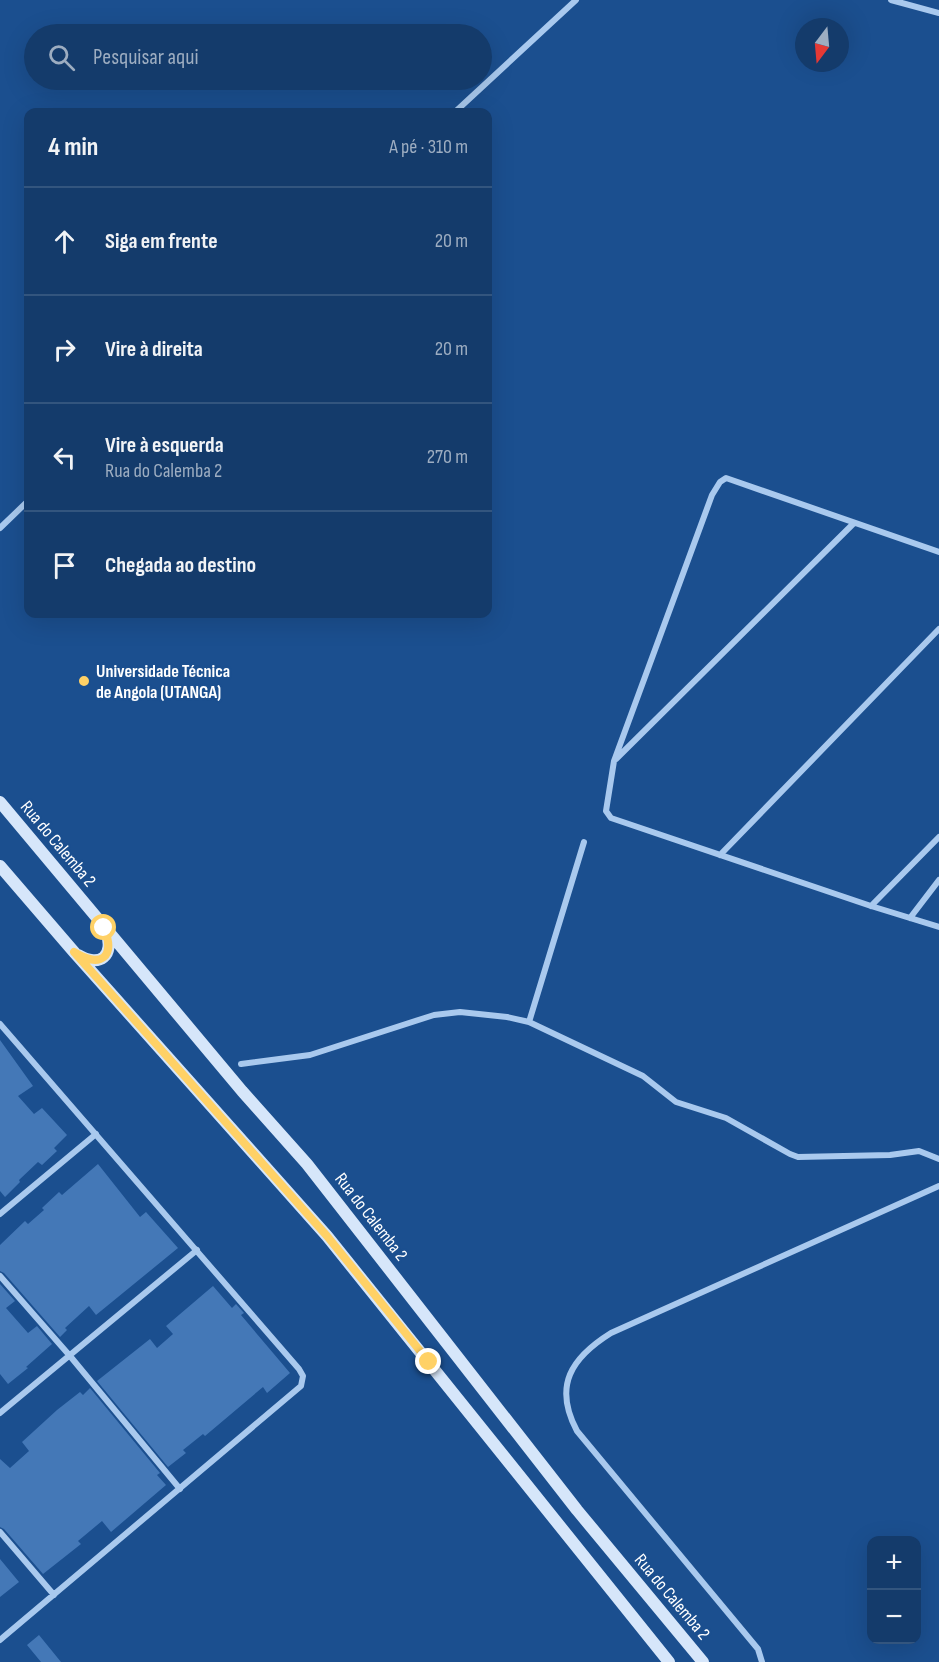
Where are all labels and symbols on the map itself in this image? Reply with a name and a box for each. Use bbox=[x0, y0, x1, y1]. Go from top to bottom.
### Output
north arrow bbox=[795, 18, 849, 72]
place label: Universidade Técnica de Angola (UTANGA) bbox=[96, 661, 230, 703]
marker: Universidade Técnica de Angola (UTANGA) bbox=[77, 674, 91, 688]
street label: Rua do Calemba 2 bbox=[16, 797, 100, 891]
route start bbox=[90, 914, 116, 940]
street label: Rua do Calemba 2 bbox=[330, 1169, 412, 1265]
route end bbox=[415, 1348, 441, 1374]
street label: Rua do Calemba 2 bbox=[630, 1550, 714, 1644]

